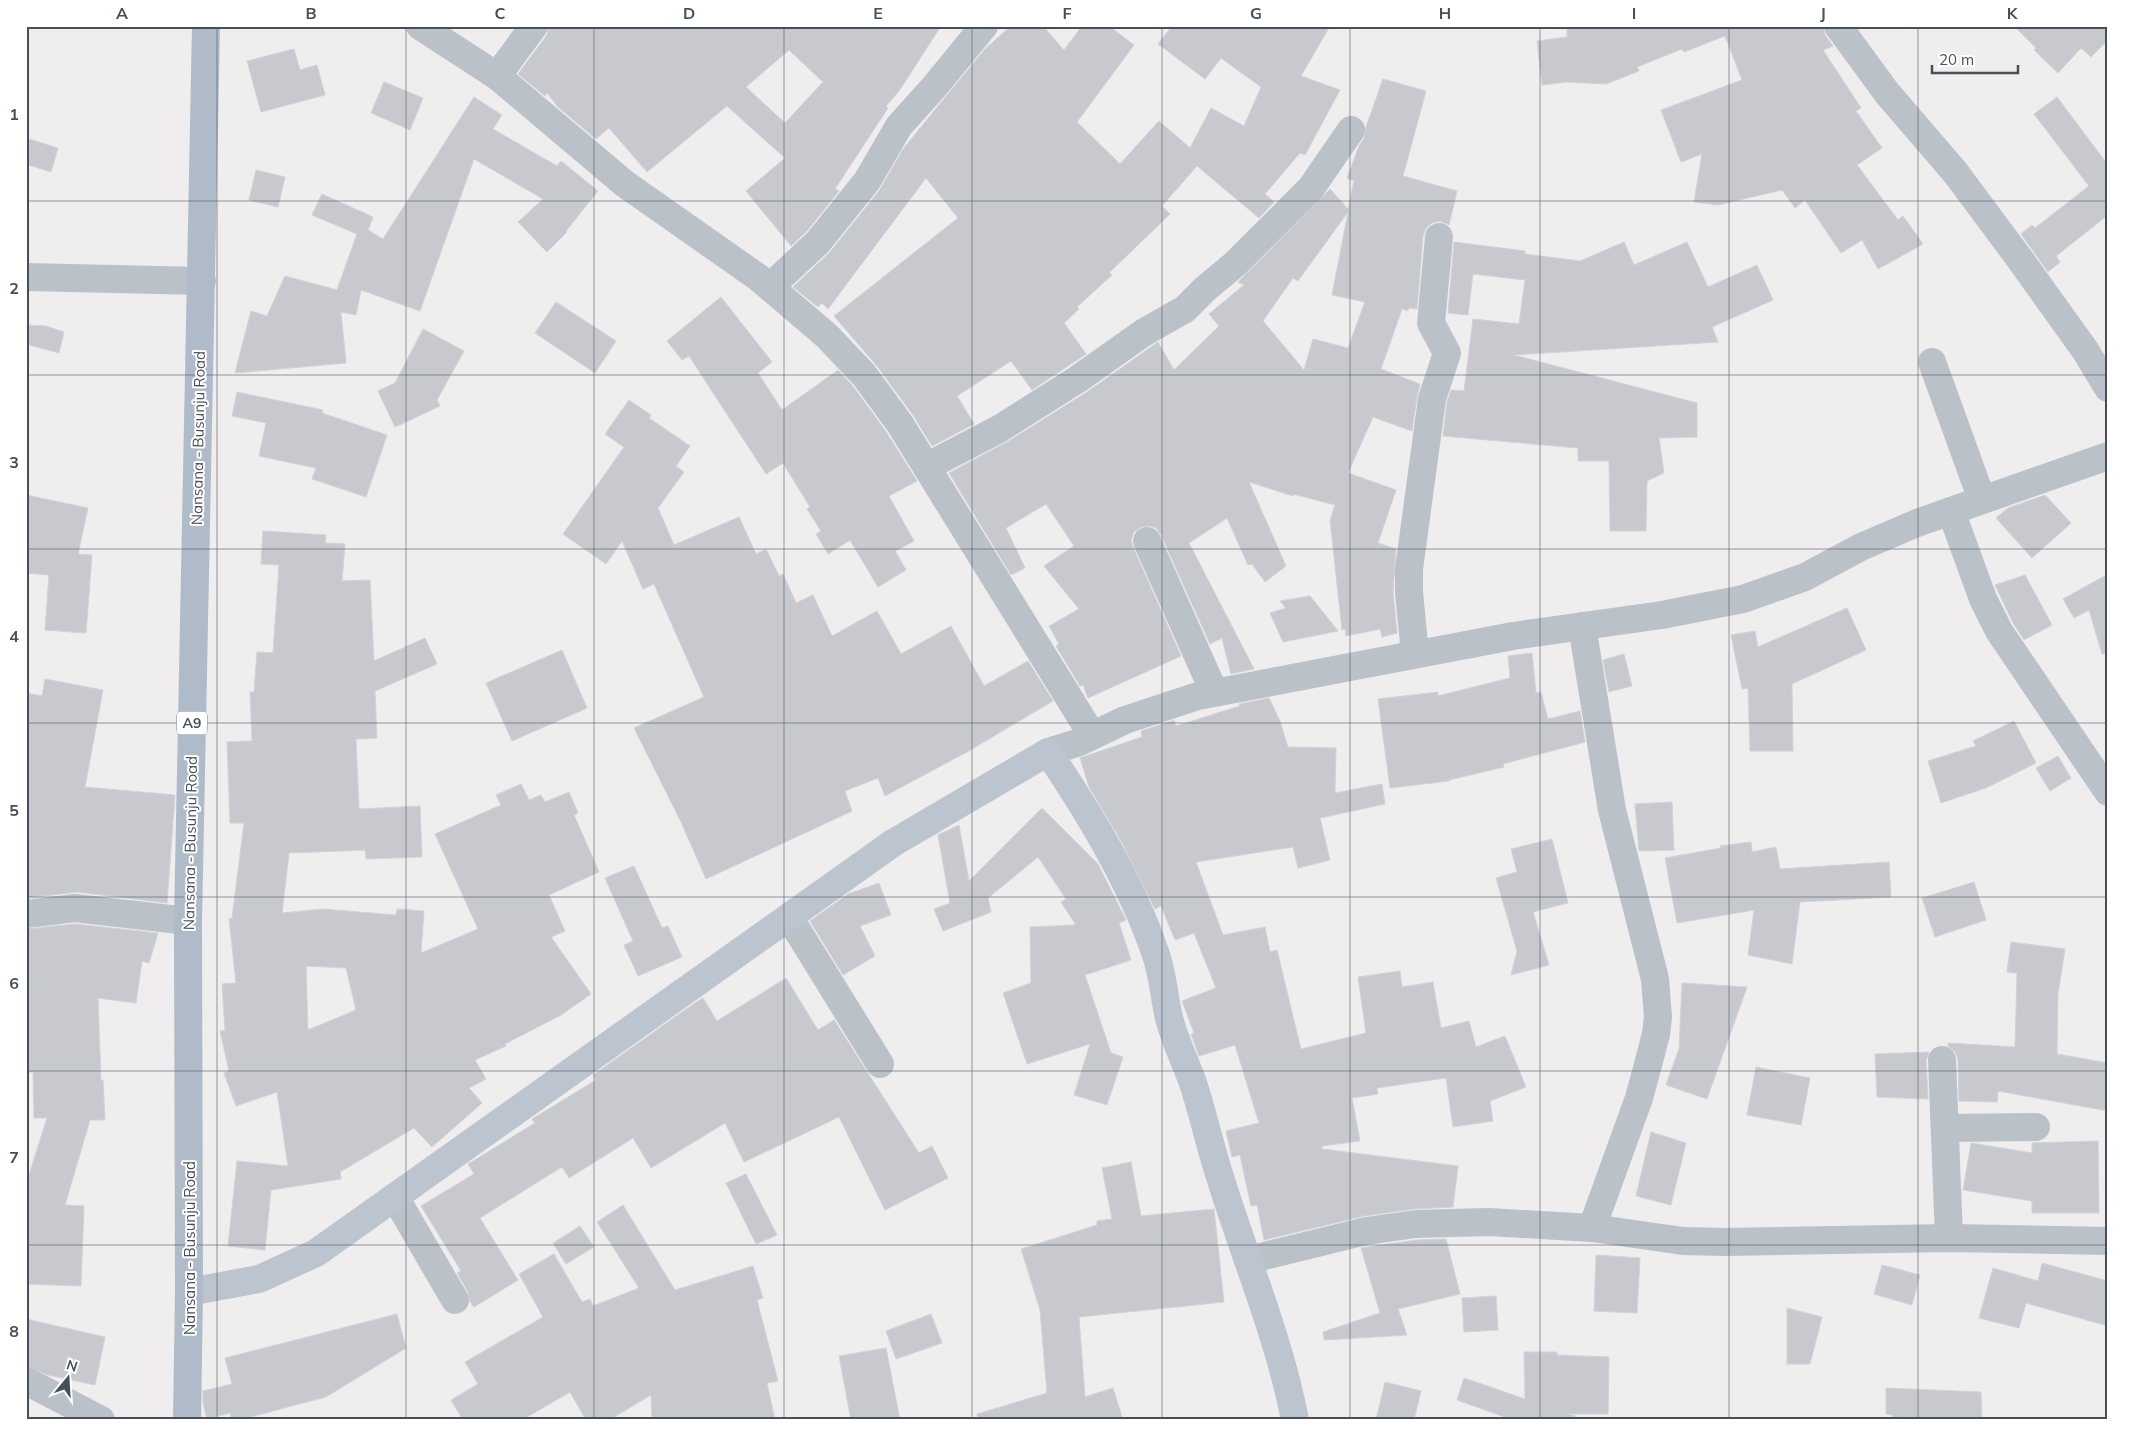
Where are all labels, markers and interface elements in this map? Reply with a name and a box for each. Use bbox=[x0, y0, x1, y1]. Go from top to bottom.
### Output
text: A bbox=[116, 3, 128, 23]
text: B bbox=[305, 3, 317, 23]
text: C bbox=[495, 3, 506, 23]
text: D bbox=[683, 3, 695, 23]
text: E bbox=[873, 3, 883, 23]
text: F bbox=[1062, 3, 1072, 23]
text: G bbox=[1250, 3, 1262, 23]
text: H bbox=[1439, 3, 1451, 23]
text: I bbox=[1632, 3, 1636, 23]
text: J bbox=[1820, 3, 1826, 23]
text: K bbox=[2007, 3, 2019, 23]
scale bar bbox=[1932, 42, 2018, 74]
text: 20 m bbox=[1939, 50, 1974, 69]
text: 1 bbox=[9, 104, 19, 124]
text: 2 bbox=[9, 278, 19, 298]
street label: Nansana - Busunju Road bbox=[187, 351, 209, 525]
text: 3 bbox=[9, 452, 19, 472]
text: 4 bbox=[9, 626, 19, 646]
road number: A9 bbox=[177, 711, 207, 734]
street label: Nansana - Busunju Road bbox=[179, 756, 201, 930]
text: 5 bbox=[9, 800, 19, 820]
text: 6 bbox=[9, 973, 19, 993]
text: 7 bbox=[9, 1147, 19, 1167]
street label: Nansana - Busunju Road bbox=[180, 1161, 199, 1335]
text: 8 bbox=[9, 1321, 19, 1341]
north arrow bbox=[42, 1354, 92, 1404]
text: N bbox=[64, 1355, 80, 1376]

